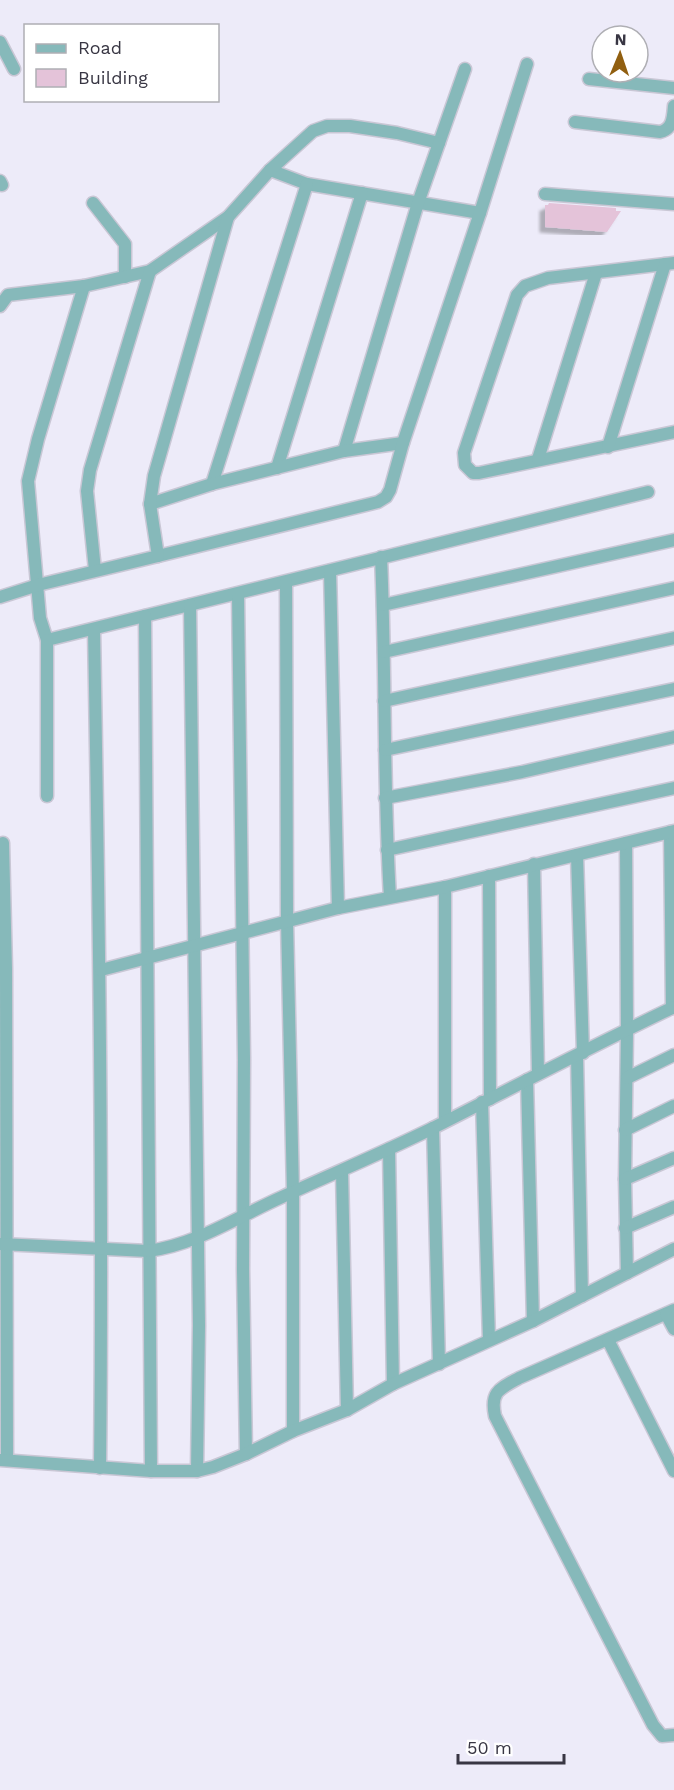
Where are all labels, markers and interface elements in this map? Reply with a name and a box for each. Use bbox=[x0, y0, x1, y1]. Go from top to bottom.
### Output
legend bbox=[24, 24, 219, 102]
north arrow bbox=[590, 24, 650, 84]
text: N bbox=[614, 30, 627, 49]
text: Road bbox=[78, 37, 122, 58]
text: Building bbox=[78, 67, 148, 88]
scale bar bbox=[458, 1727, 564, 1765]
text: 50 m bbox=[467, 1737, 512, 1758]

